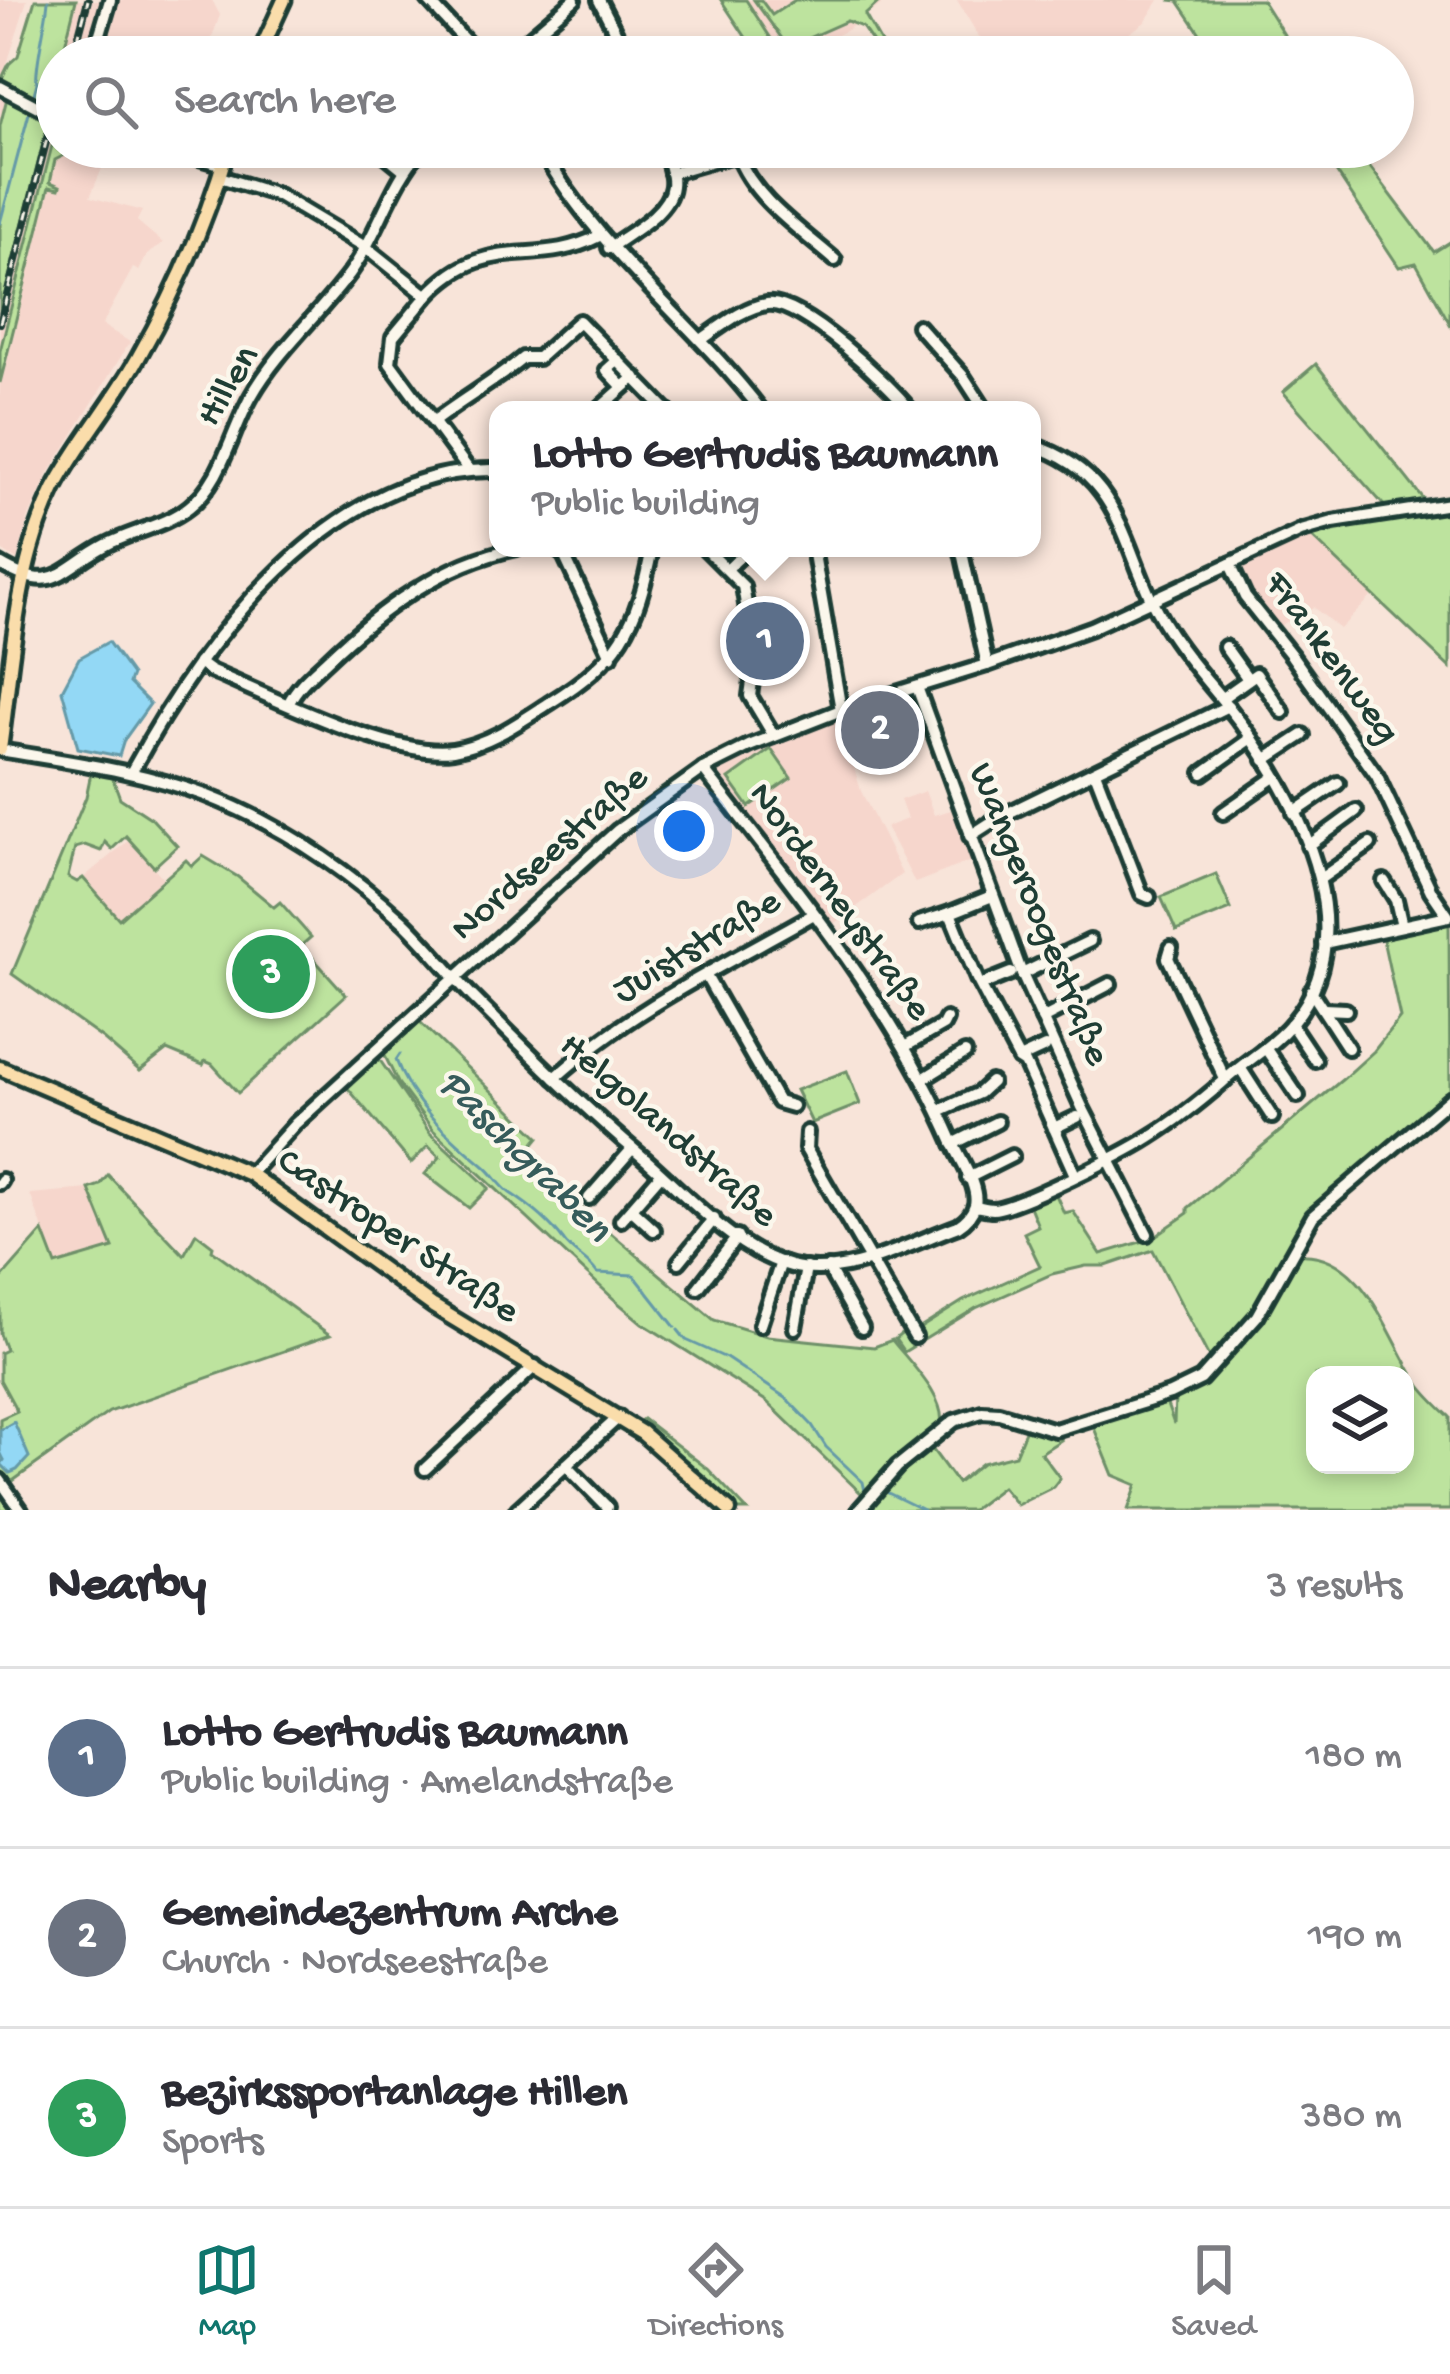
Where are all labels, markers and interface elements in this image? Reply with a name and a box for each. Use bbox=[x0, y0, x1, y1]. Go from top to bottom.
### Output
search box bbox=[36, 36, 1414, 168]
icon: search bbox=[78, 69, 144, 135]
text: Search here bbox=[174, 76, 396, 129]
street label: Hillen bbox=[188, 338, 272, 436]
popup bbox=[489, 401, 1041, 557]
text: Lotto Gertrudis Baumann bbox=[532, 430, 998, 483]
text: Public building bbox=[532, 483, 760, 529]
street label: Frankenweg bbox=[1251, 563, 1408, 754]
pin: 1 bbox=[726, 596, 804, 686]
pin: 2 bbox=[841, 685, 919, 775]
street label: Nordseestraße bbox=[443, 756, 660, 953]
street label: Wangeroogestraße bbox=[955, 757, 1119, 1074]
street label: Norderneystraße bbox=[736, 775, 940, 1032]
your location bbox=[654, 801, 714, 861]
street label: Juiststraße bbox=[606, 880, 791, 1016]
pin: 3 bbox=[232, 929, 310, 1019]
street label: Helgolandstraße bbox=[548, 1025, 786, 1240]
water label: Paschgraben bbox=[426, 1061, 620, 1255]
street label: Castroper Straße bbox=[267, 1140, 528, 1337]
map controls bbox=[1306, 1366, 1414, 1474]
button: layers bbox=[1306, 1366, 1414, 1474]
text: Nearby bbox=[48, 1558, 206, 1618]
text: 3 results bbox=[1267, 1565, 1402, 1611]
text: Lotto Gertrudis Baumann bbox=[162, 1708, 628, 1761]
text: 1 bbox=[79, 1735, 95, 1781]
text: 180 m bbox=[1306, 1735, 1402, 1781]
text: Public building · Amelandstraße bbox=[162, 1761, 673, 1807]
text: Gemeindezentrum Arche bbox=[162, 1888, 617, 1941]
text: 2 bbox=[77, 1915, 97, 1961]
text: 190 m bbox=[1308, 1915, 1402, 1961]
text: Church · Nordseestraße bbox=[162, 1941, 548, 1987]
text: Bezirkssportanlage Hillen bbox=[162, 2068, 627, 2121]
text: 3 bbox=[77, 2095, 97, 2141]
text: 380 m bbox=[1301, 2095, 1402, 2141]
text: Sports bbox=[162, 2121, 264, 2167]
tab: Map bbox=[194, 2237, 260, 2347]
tab: Directions bbox=[649, 2237, 783, 2347]
tab: Saved bbox=[1171, 2237, 1256, 2347]

